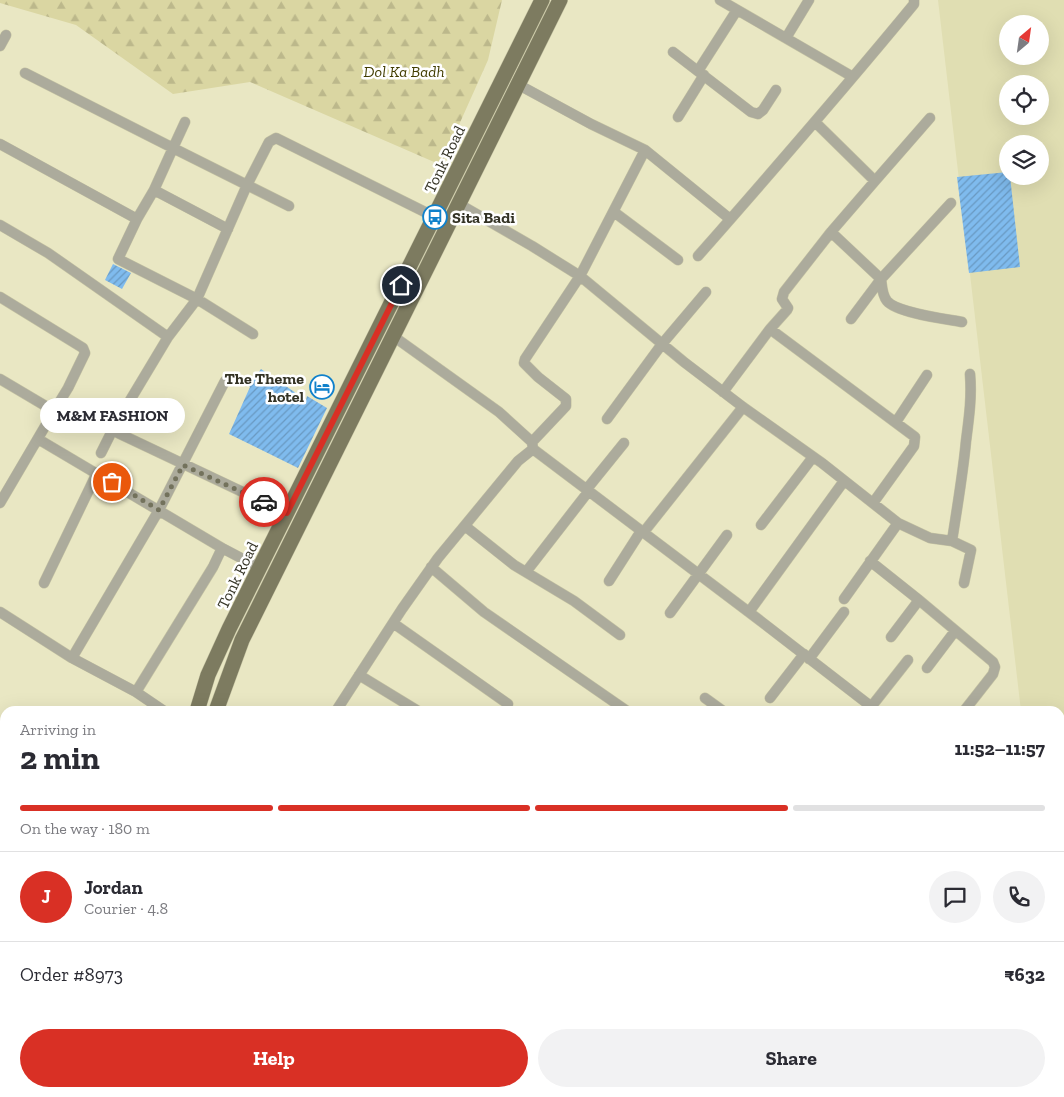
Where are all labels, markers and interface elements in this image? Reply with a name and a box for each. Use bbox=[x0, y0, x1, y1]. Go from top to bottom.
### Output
north arrow bbox=[999, 15, 1049, 65]
map controls bbox=[999, 15, 1049, 185]
park label: Dol Ka Badh bbox=[363, 62, 445, 81]
button: locate bbox=[999, 75, 1049, 125]
street label: Tonk Road bbox=[420, 122, 469, 196]
button: layers bbox=[999, 135, 1049, 185]
bus stop icon: Sita Badi bbox=[422, 204, 448, 230]
place label: Sita Badi bbox=[452, 208, 515, 227]
pin bbox=[380, 264, 422, 306]
icon: home bbox=[387, 271, 415, 299]
place label: The Theme hotel bbox=[224, 369, 304, 406]
hotel icon: The Theme hotel bbox=[309, 374, 335, 400]
callout: M&M FASHION bbox=[39, 397, 184, 432]
text: M&M FASHION bbox=[56, 406, 169, 425]
pin bbox=[91, 461, 133, 503]
icon: bag bbox=[98, 468, 126, 496]
courier bbox=[239, 477, 289, 527]
icon: car bbox=[250, 488, 278, 516]
street label: Tonk Road bbox=[213, 538, 262, 612]
text: Arriving in bbox=[20, 720, 96, 739]
text: 11:52–11:57 bbox=[954, 737, 1045, 760]
text: 2 min bbox=[20, 739, 100, 777]
text: On the way · 180 m bbox=[20, 819, 150, 838]
button: chat bbox=[929, 871, 981, 923]
button: phone bbox=[993, 871, 1045, 923]
text: Jordan bbox=[84, 876, 143, 899]
text: J bbox=[41, 885, 51, 908]
text: Courier · 4.8 bbox=[84, 899, 168, 918]
text: Order #8973 bbox=[20, 963, 123, 986]
text: ₹632 bbox=[1004, 963, 1045, 986]
button: Help bbox=[20, 1029, 528, 1087]
button: Share bbox=[538, 1029, 1045, 1087]

